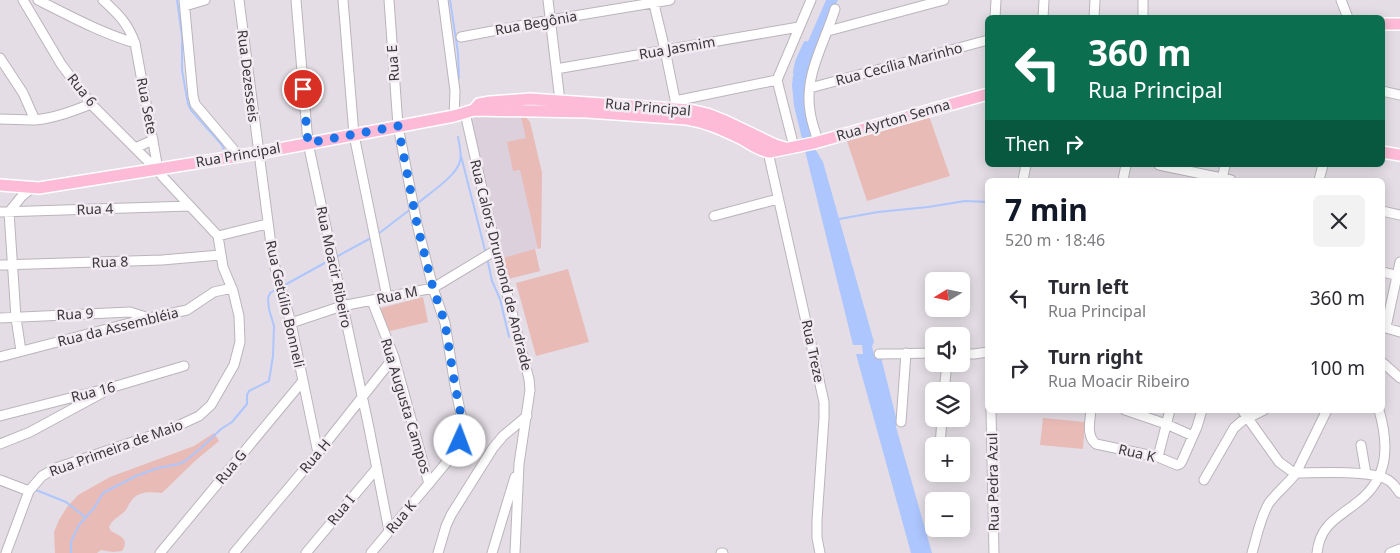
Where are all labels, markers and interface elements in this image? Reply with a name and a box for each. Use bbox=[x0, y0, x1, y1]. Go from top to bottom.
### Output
street label: Rua Begônia bbox=[493, 6, 578, 39]
street label: Rua Dezesseis bbox=[233, 29, 264, 124]
text: 360 m bbox=[1088, 29, 1191, 76]
street label: Rua Jasmim bbox=[637, 31, 716, 64]
icon: left bbox=[1005, 35, 1070, 100]
street label: Rua Cecília Marinho bbox=[833, 37, 964, 90]
street label: Rua E bbox=[382, 44, 403, 82]
pin bbox=[282, 68, 324, 110]
street label: Rua 6 bbox=[63, 69, 101, 110]
text: Rua Principal bbox=[1088, 74, 1223, 104]
icon: arrive bbox=[289, 75, 317, 103]
street label: Rua Sete bbox=[133, 76, 162, 136]
street label: Rua Principal bbox=[604, 93, 692, 120]
street label: Rua Ayrton Senna bbox=[834, 94, 952, 145]
icon: right bbox=[1060, 130, 1088, 158]
text: Then bbox=[1005, 131, 1050, 157]
street label: Rua Principal bbox=[194, 138, 282, 171]
street label: Rua Calors Drumond de Andrade bbox=[466, 157, 537, 373]
text: 7 min bbox=[1005, 189, 1088, 230]
button: close bbox=[1313, 195, 1365, 247]
street label: Rua 4 bbox=[76, 198, 114, 219]
street label: Rua Moacir Ribeiro bbox=[312, 204, 357, 330]
text: 520 m · 18:46 bbox=[1005, 229, 1105, 251]
street label: Rua Getúlio Bonneli bbox=[262, 238, 309, 369]
street label: Rua 8 bbox=[91, 251, 129, 272]
north arrow bbox=[925, 272, 970, 318]
map controls bbox=[925, 272, 970, 537]
text: Turn left bbox=[1048, 274, 1129, 300]
street label: Rua M bbox=[375, 281, 419, 308]
icon: left bbox=[1005, 284, 1033, 312]
text: 360 m bbox=[1310, 285, 1365, 311]
text: Rua Principal bbox=[1048, 300, 1146, 322]
street label: Rua da Assembléia bbox=[55, 302, 180, 351]
street label: Rua 9 bbox=[56, 303, 94, 324]
street label: Rua Treze bbox=[798, 318, 829, 384]
button: sound bbox=[925, 327, 970, 372]
street label: Rua Augusta Campos bbox=[377, 336, 436, 476]
text: Turn right bbox=[1048, 344, 1143, 370]
icon: right bbox=[1005, 354, 1033, 382]
text: 100 m bbox=[1310, 355, 1365, 381]
text: Rua Moacir Ribeiro bbox=[1048, 370, 1190, 392]
street label: Rua 16 bbox=[69, 377, 117, 406]
button: layers bbox=[925, 382, 970, 427]
street label: Rua Primeira de Maio bbox=[46, 414, 185, 481]
position arrow bbox=[433, 414, 485, 466]
street label: Rua Pedra Azul bbox=[982, 433, 1003, 531]
street label: Rua H bbox=[295, 435, 335, 477]
button: + bbox=[925, 437, 970, 482]
street label: Rua K bbox=[1117, 439, 1158, 466]
street label: Rua G bbox=[211, 446, 250, 488]
street label: Rua I bbox=[323, 490, 359, 529]
button: − bbox=[925, 492, 970, 537]
street label: Rua K bbox=[381, 496, 420, 537]

